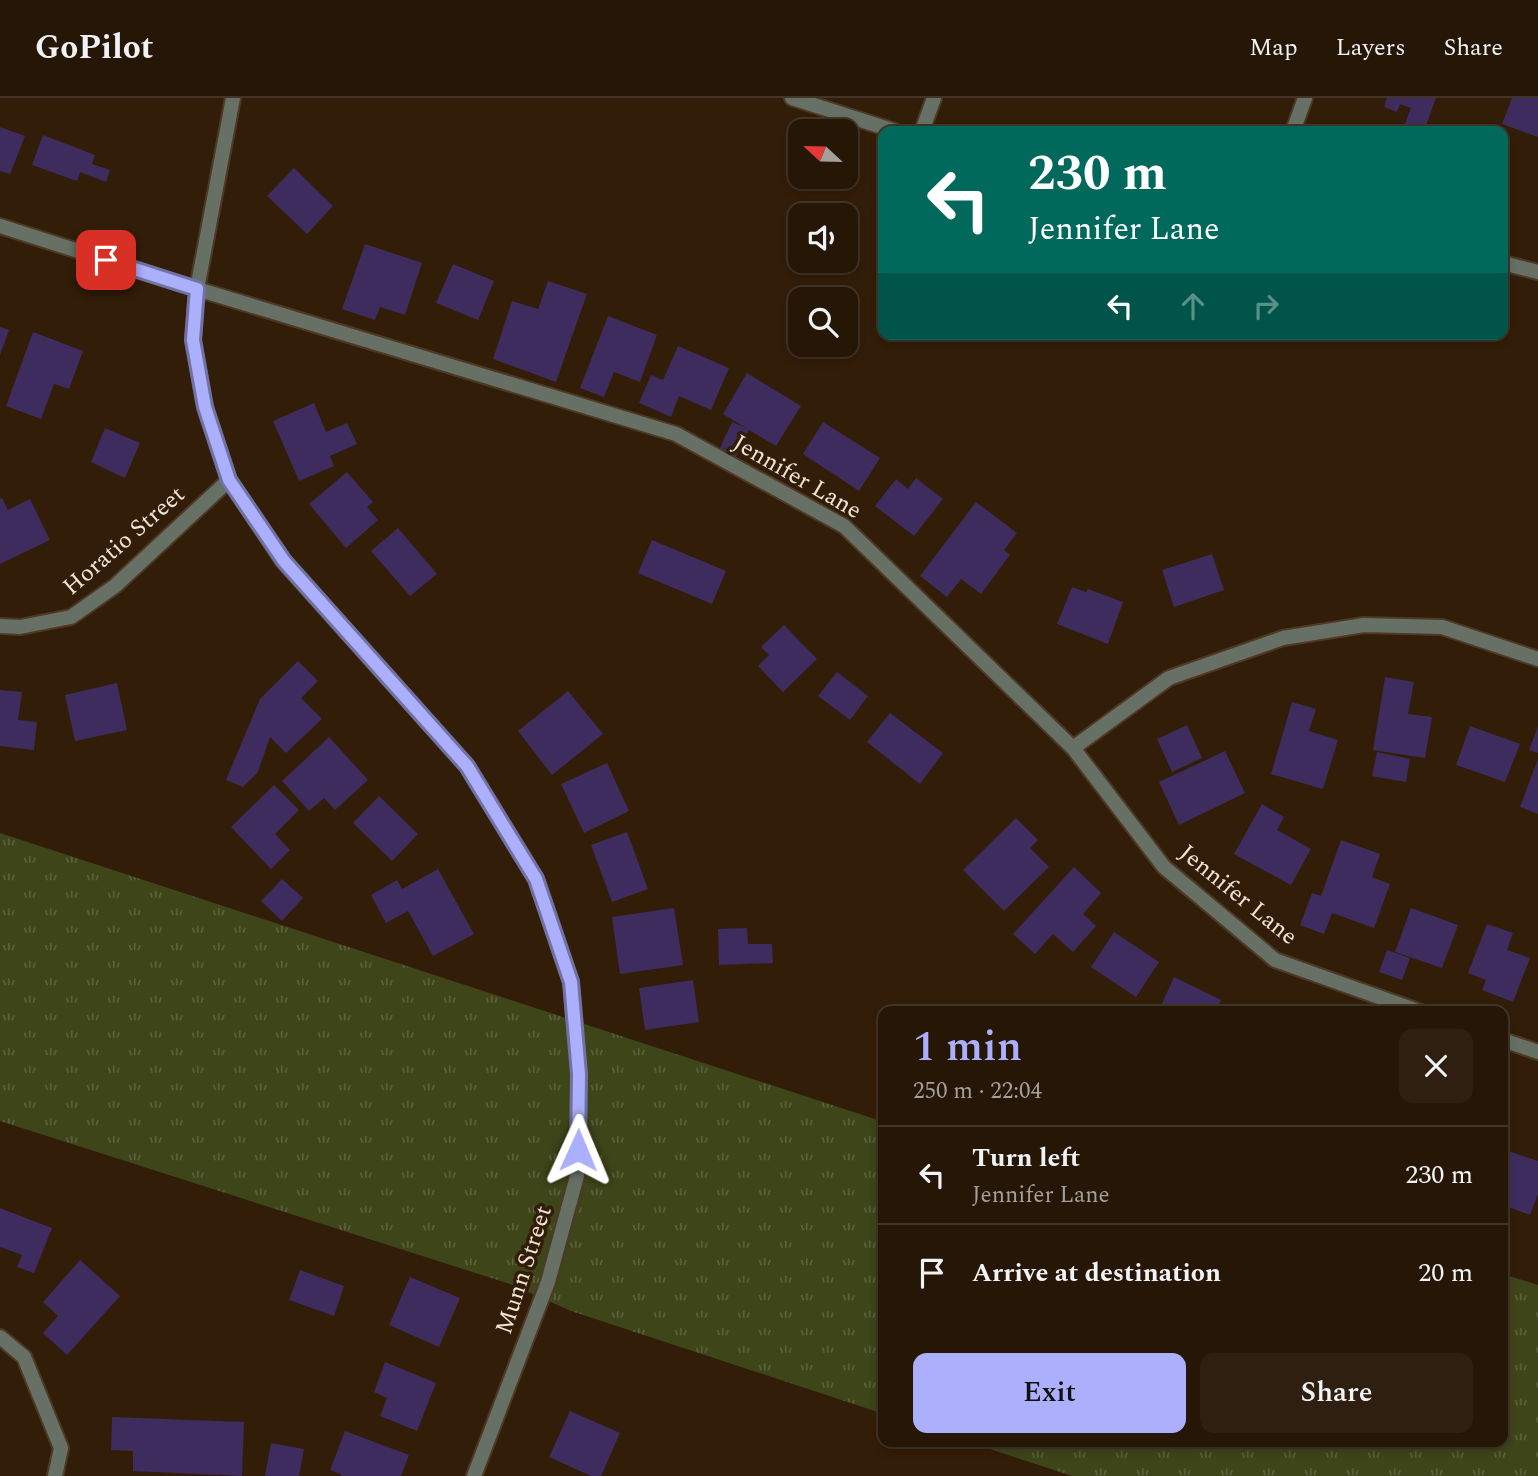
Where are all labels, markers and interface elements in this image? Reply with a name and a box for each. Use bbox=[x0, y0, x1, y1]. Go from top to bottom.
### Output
text: GoPilot bbox=[35, 23, 154, 73]
text: Map bbox=[1249, 30, 1298, 66]
text: Layers bbox=[1336, 30, 1406, 66]
text: Share bbox=[1444, 30, 1503, 66]
north arrow bbox=[788, 119, 858, 189]
map controls bbox=[788, 119, 858, 357]
text: 230 m bbox=[1028, 137, 1167, 212]
icon: left bbox=[913, 154, 1004, 245]
button: sound bbox=[788, 203, 858, 273]
text: Jennifer Lane bbox=[1028, 205, 1220, 254]
pin bbox=[76, 230, 136, 290]
icon: arrive bbox=[87, 241, 125, 279]
button: search bbox=[788, 287, 858, 357]
icon: left bbox=[1101, 287, 1139, 325]
icon: ahead bbox=[1174, 287, 1212, 325]
icon: right bbox=[1247, 287, 1285, 325]
street label: Jennifer Lane bbox=[726, 425, 868, 529]
street label: Horatio Street bbox=[55, 478, 193, 604]
street label: Jennifer Lane bbox=[1171, 836, 1305, 954]
text: 1 min bbox=[913, 1016, 1022, 1079]
button: close bbox=[1399, 1029, 1473, 1103]
text: 250 m · 22:04 bbox=[913, 1074, 1042, 1109]
position arrow bbox=[541, 1113, 615, 1187]
text: Turn left bbox=[972, 1138, 1080, 1178]
text: 230 m bbox=[1405, 1155, 1473, 1195]
icon: left bbox=[913, 1156, 951, 1194]
text: Jennifer Lane bbox=[972, 1178, 1110, 1213]
street label: Munn Street bbox=[486, 1201, 562, 1339]
text: Arrive at destination bbox=[972, 1253, 1221, 1293]
text: 20 m bbox=[1418, 1253, 1473, 1293]
icon: arrive bbox=[913, 1254, 951, 1292]
button: Exit bbox=[913, 1353, 1186, 1433]
button: Share bbox=[1200, 1353, 1473, 1433]

